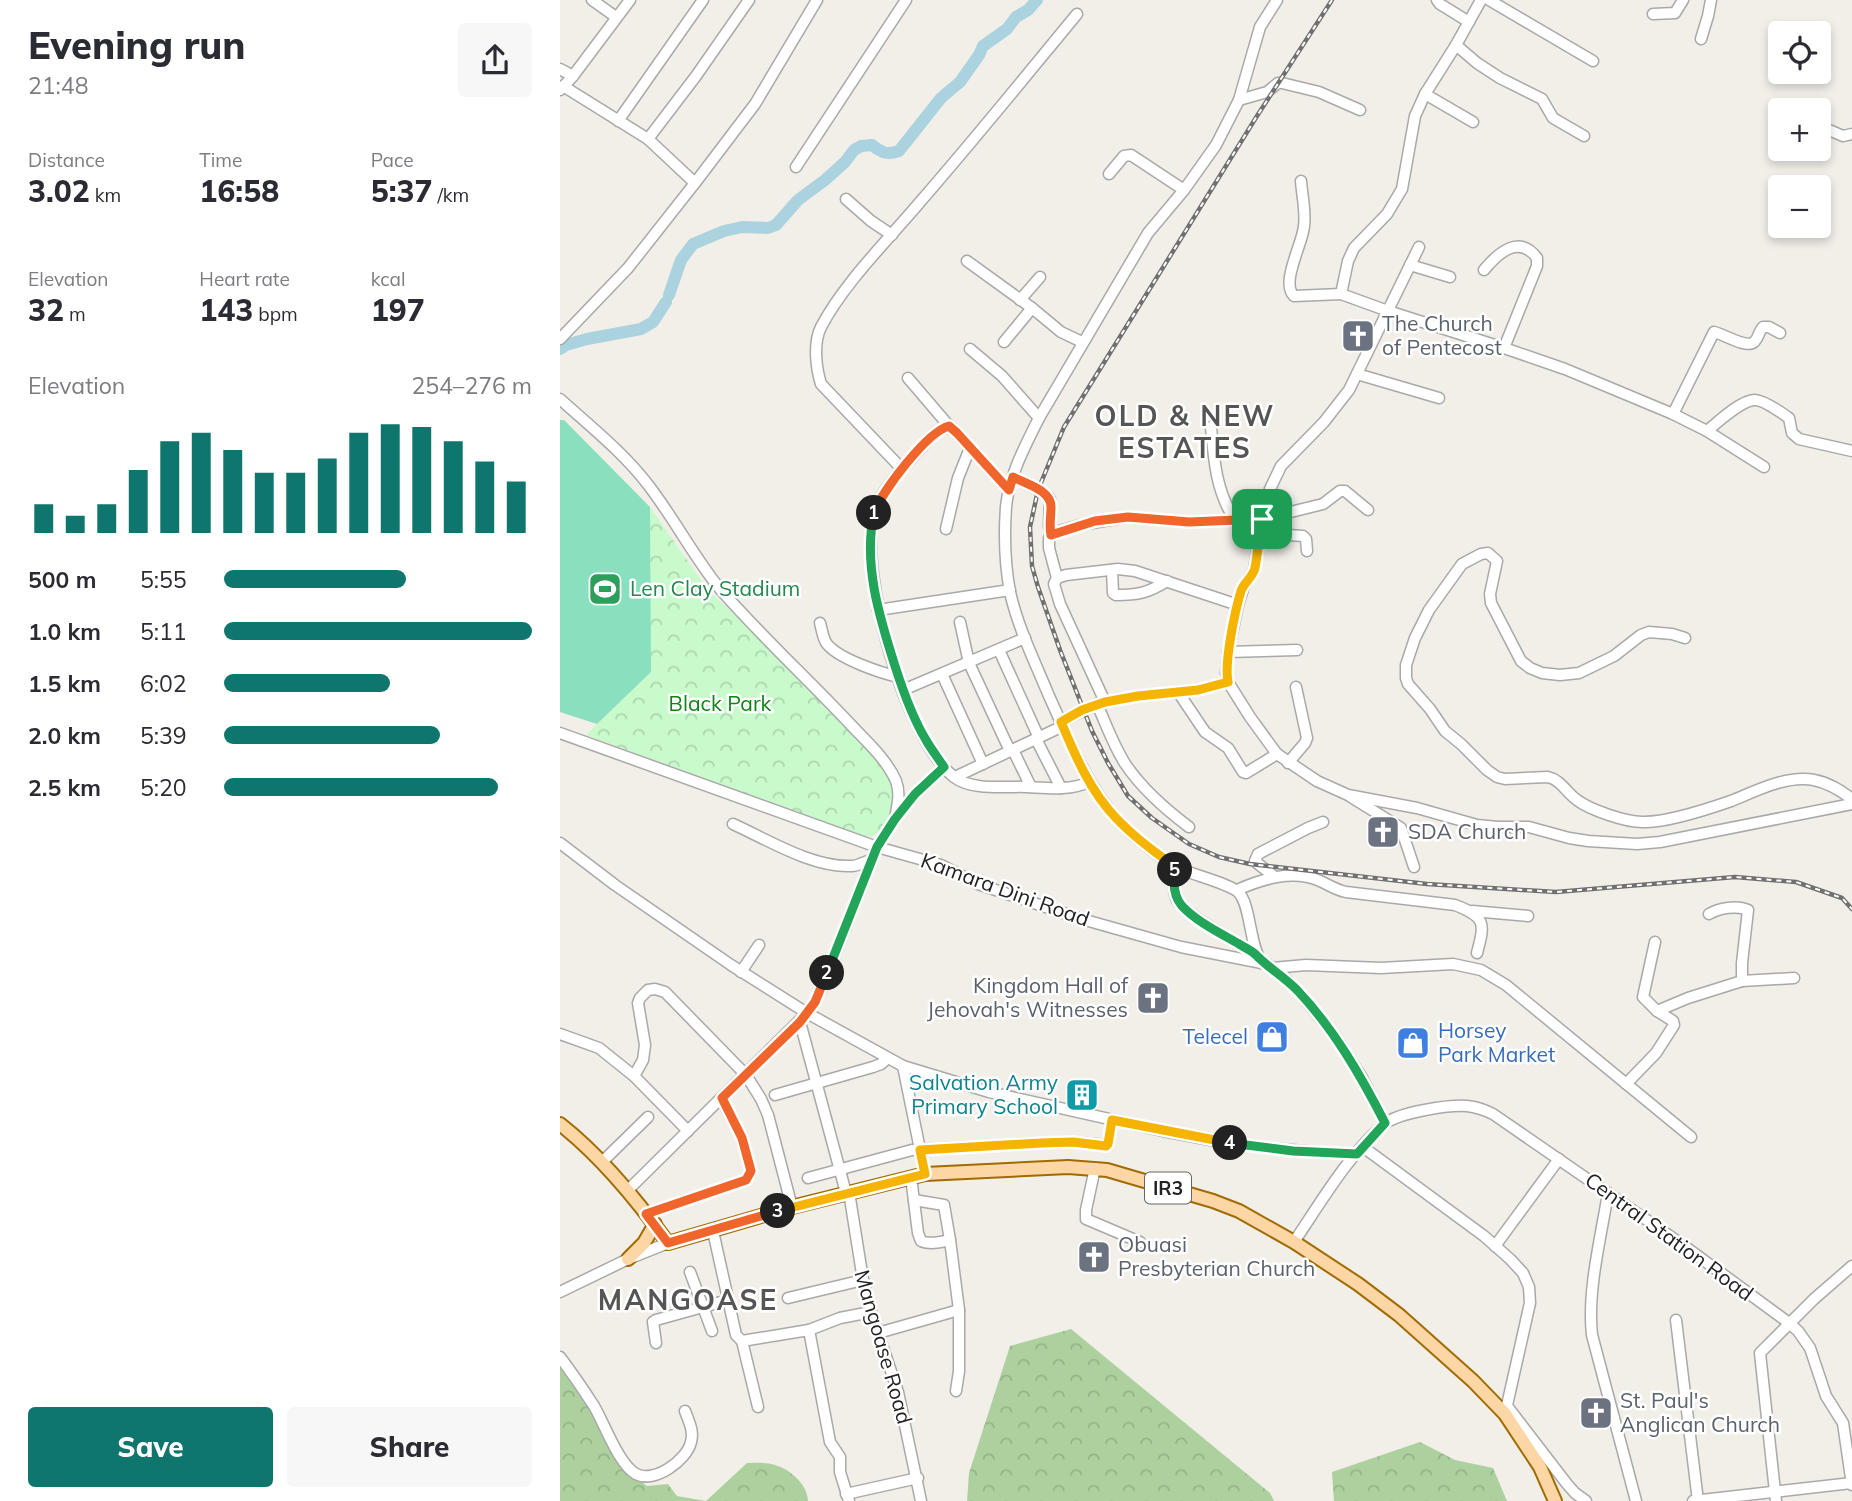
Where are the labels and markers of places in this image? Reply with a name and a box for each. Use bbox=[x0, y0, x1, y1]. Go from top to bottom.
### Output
place label: The Church of Pentecost bbox=[1382, 310, 1502, 360]
church icon: The Church of Pentecost bbox=[1339, 317, 1377, 355]
pin bbox=[1232, 489, 1292, 549]
pin: 1 bbox=[856, 496, 892, 530]
sports icon: Len Clay Stadium bbox=[586, 570, 624, 608]
place label: Len Clay Stadium bbox=[630, 575, 800, 601]
church icon: SDA Church bbox=[1364, 813, 1402, 851]
place label: SDA Church bbox=[1408, 818, 1526, 844]
pin: 5 bbox=[1158, 852, 1192, 888]
pin: 2 bbox=[810, 956, 844, 990]
place label: Kingdom Hall of Jehovah's Witnesses bbox=[927, 972, 1129, 1022]
church icon: Kingdom Hall of Jehovah's Witnesses bbox=[1134, 979, 1172, 1017]
place label: Horsey Park Market bbox=[1438, 1017, 1555, 1067]
shop icon: Telecel bbox=[1253, 1018, 1291, 1056]
place label: Telecel bbox=[1182, 1023, 1248, 1049]
shop icon: Horsey Park Market bbox=[1394, 1024, 1432, 1062]
place label: Salvation Army Primary School bbox=[909, 1069, 1058, 1119]
building icon: Salvation Army Primary School bbox=[1063, 1076, 1101, 1114]
pin: 4 bbox=[1212, 1126, 1248, 1160]
pin: 3 bbox=[760, 1194, 795, 1228]
place label: Obuasi Presbyterian Church bbox=[1118, 1231, 1315, 1281]
church icon: Obuasi Presbyterian Church bbox=[1075, 1238, 1113, 1276]
place label: St. Paul's Anglican Church bbox=[1620, 1387, 1780, 1437]
church icon: St. Paul's Anglican Church bbox=[1577, 1394, 1615, 1432]

